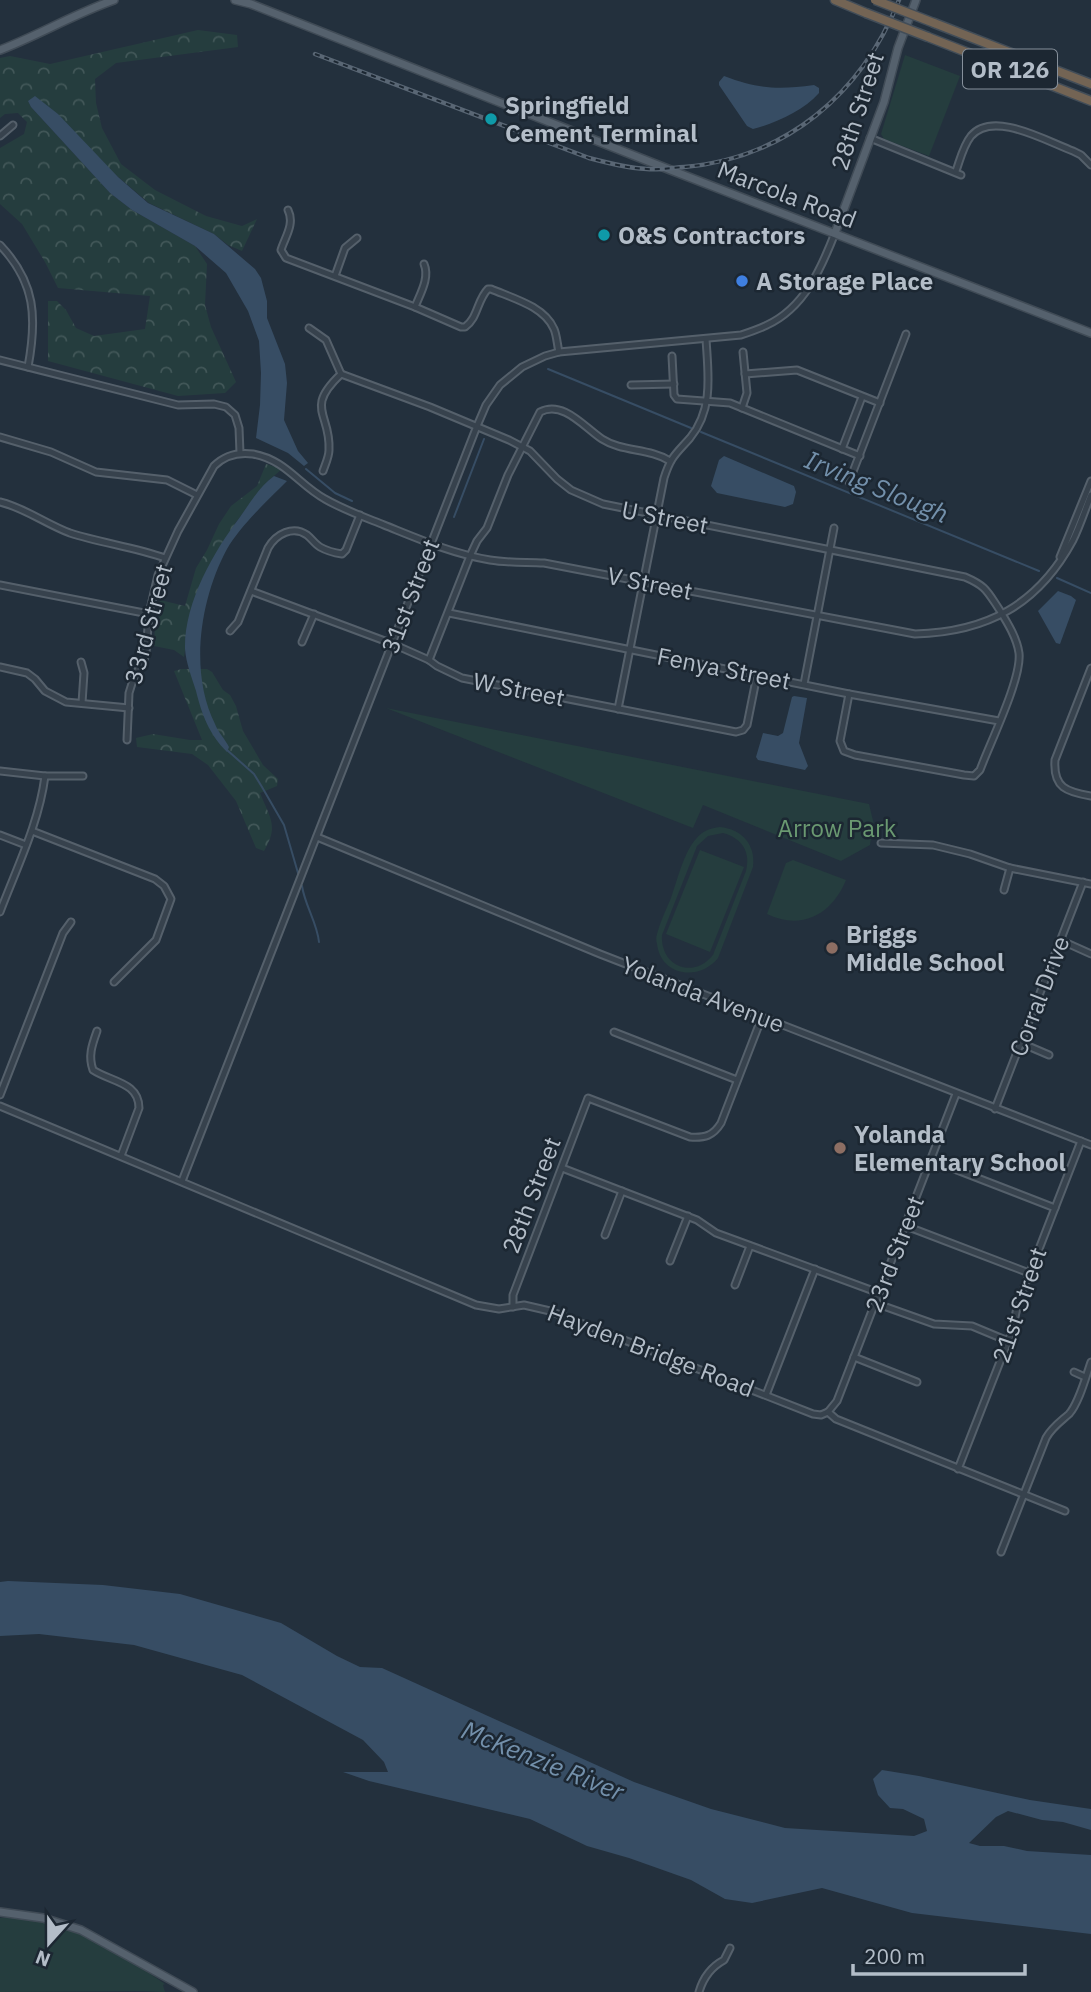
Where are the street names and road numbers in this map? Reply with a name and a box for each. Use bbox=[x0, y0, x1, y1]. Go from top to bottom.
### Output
street label: 28th Street bbox=[823, 48, 891, 174]
road number: OR 126 bbox=[963, 50, 1057, 88]
street label: Marcola Road bbox=[713, 153, 861, 235]
street label: U Street bbox=[619, 493, 711, 541]
street label: 31st Street bbox=[374, 534, 446, 658]
street label: V Street bbox=[605, 559, 695, 607]
street label: 33rd Street bbox=[117, 561, 179, 687]
street label: Fenya Street bbox=[654, 639, 794, 697]
street label: W Street bbox=[470, 664, 568, 714]
street label: Corral Drive bbox=[1001, 931, 1077, 1061]
street label: Yolanda Avenue bbox=[617, 948, 789, 1040]
street label: 28th Street bbox=[494, 1132, 568, 1258]
street label: 23rd Street bbox=[857, 1191, 931, 1317]
street label: 21st Street bbox=[984, 1243, 1054, 1367]
street label: Hayden Bridge Road bbox=[543, 1296, 759, 1404]

